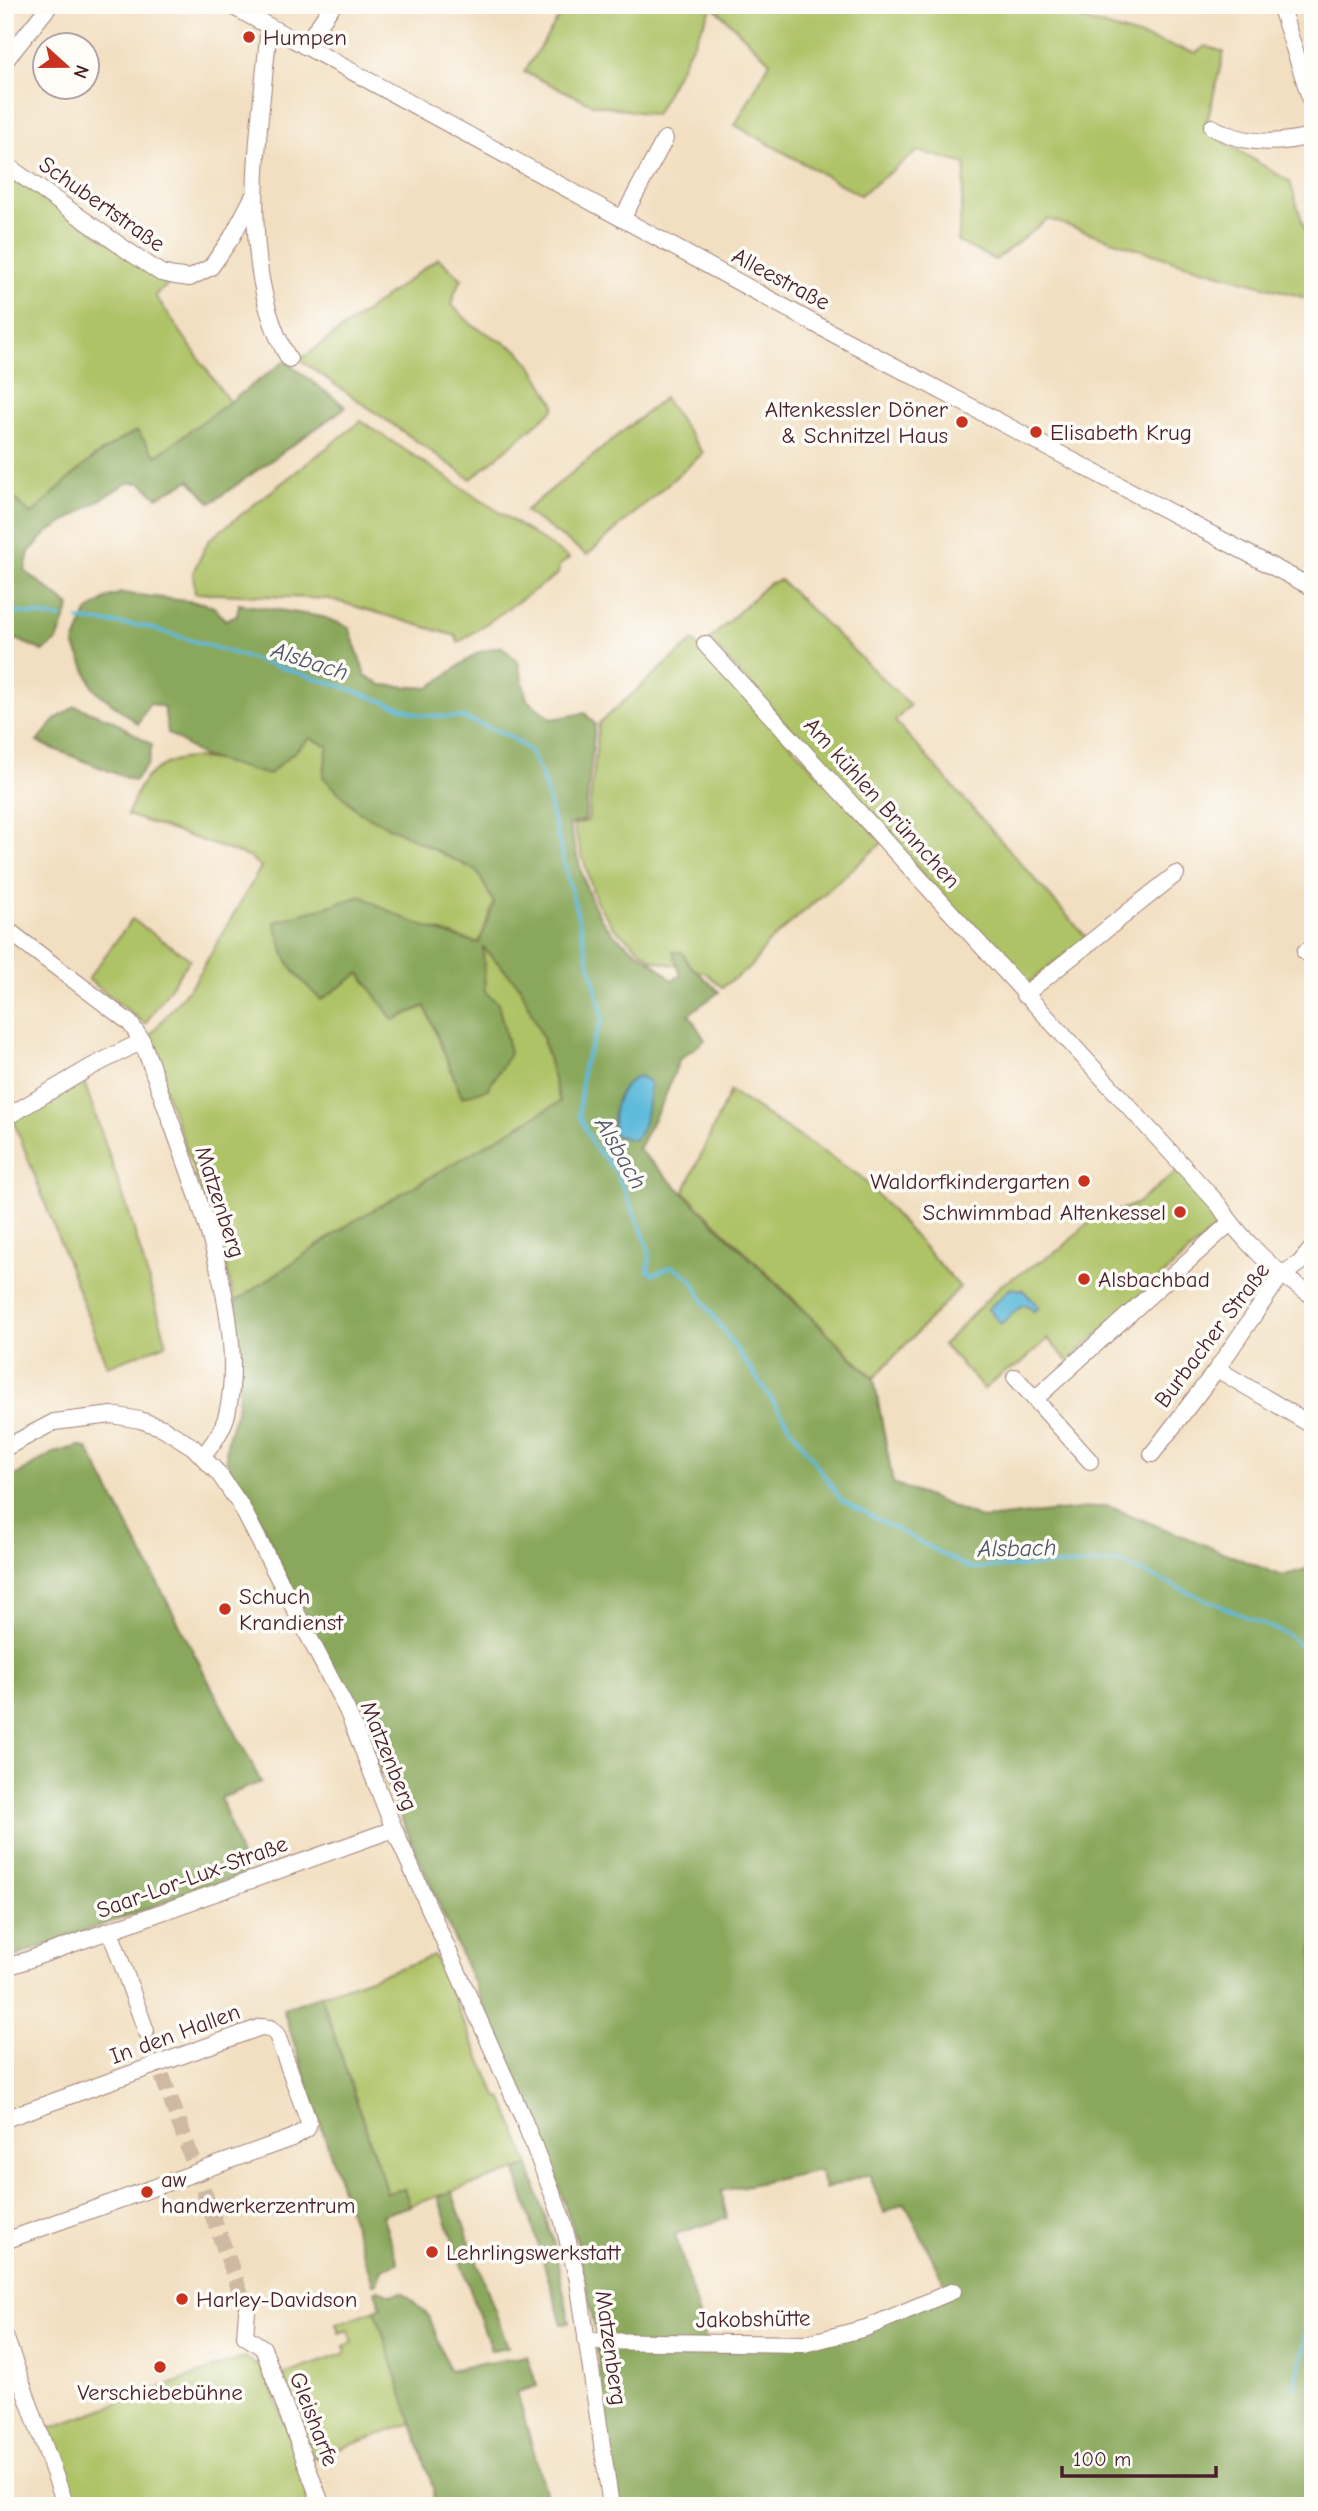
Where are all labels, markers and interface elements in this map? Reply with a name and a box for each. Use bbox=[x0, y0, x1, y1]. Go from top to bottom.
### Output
place label: Humpen bbox=[263, 24, 347, 51]
marker: Humpen bbox=[241, 29, 257, 45]
north arrow bbox=[32, 32, 102, 102]
text: N bbox=[68, 62, 93, 81]
street label: Schubertstraße bbox=[34, 151, 170, 257]
street label: Alleestraße bbox=[728, 242, 834, 316]
place label: Altenkessler Döner & Schnitzel Haus bbox=[765, 396, 949, 449]
marker: Altenkessler Döner & Schnitzel Haus bbox=[954, 414, 970, 430]
place label: Elisabeth Krug bbox=[1050, 419, 1192, 446]
marker: Elisabeth Krug bbox=[1028, 424, 1044, 440]
water label: Alsbach bbox=[267, 635, 352, 687]
street label: Am kühlen Brünnchen bbox=[798, 712, 966, 894]
water label: Alsbach bbox=[589, 1111, 653, 1194]
street label: Matzenberg bbox=[189, 1143, 251, 1261]
place label: Waldorfkindergarten bbox=[870, 1168, 1070, 1195]
marker: Waldorfkindergarten bbox=[1076, 1173, 1092, 1189]
place label: Schwimmbad Altenkessel bbox=[922, 1199, 1166, 1226]
marker: Schwimmbad Altenkessel bbox=[1172, 1204, 1188, 1220]
street label: Burbacher Straße bbox=[1149, 1257, 1275, 1413]
place label: Alsbachbad bbox=[1098, 1266, 1210, 1293]
marker: Alsbachbad bbox=[1076, 1271, 1092, 1287]
water label: Alsbach bbox=[976, 1533, 1057, 1563]
place label: Schuch Krandienst bbox=[239, 1583, 344, 1636]
marker: Schuch Krandienst bbox=[217, 1601, 233, 1617]
street label: Matzenberg bbox=[355, 1697, 423, 1815]
street label: Saar-Lor-Lux-Straße bbox=[93, 1830, 291, 1924]
street label: In den Hallen bbox=[106, 1998, 244, 2070]
place label: aw handwerkerzentrum bbox=[161, 2166, 356, 2219]
marker: aw handwerkerzentrum bbox=[139, 2184, 155, 2200]
place label: Lehrlingswerkstatt bbox=[446, 2239, 622, 2266]
marker: Lehrlingswerkstatt bbox=[424, 2244, 440, 2260]
place label: Harley-Davidson bbox=[196, 2286, 357, 2313]
street label: Matzenberg bbox=[590, 2289, 632, 2407]
marker: Harley-Davidson bbox=[174, 2291, 190, 2307]
street label: Jakobshütte bbox=[695, 2304, 811, 2334]
marker: Verschiebebühne bbox=[152, 2359, 168, 2375]
street label: Gleisharfe bbox=[284, 2368, 344, 2470]
place label: Verschiebebühne bbox=[77, 2379, 243, 2406]
scale bar bbox=[1062, 2434, 1216, 2478]
text: 100 m bbox=[1073, 2447, 1131, 2471]

